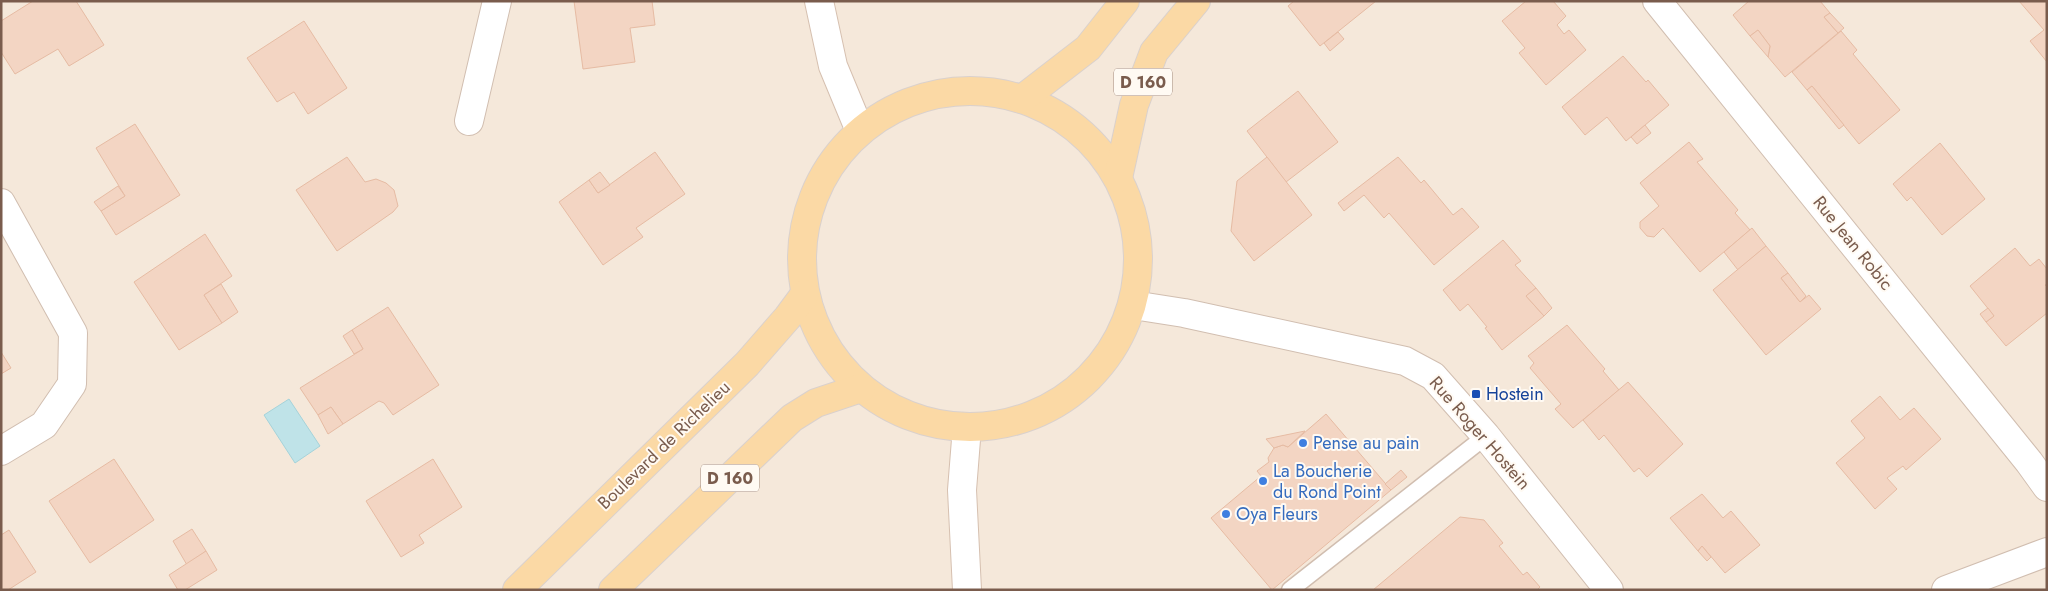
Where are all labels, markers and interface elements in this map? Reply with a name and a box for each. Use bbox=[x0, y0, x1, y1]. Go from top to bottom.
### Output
road number: D 160 bbox=[1114, 68, 1172, 95]
street label: Rue Jean Robic bbox=[1807, 190, 1899, 296]
street label: Rue Roger Hostein bbox=[1423, 371, 1537, 495]
street label: Boulevard de Richelieu bbox=[592, 375, 736, 515]
place label: Hostein bbox=[1486, 381, 1544, 407]
marker: Hostein bbox=[1470, 388, 1482, 400]
place label: Pense au pain bbox=[1313, 430, 1420, 456]
marker: Pense au pain bbox=[1297, 437, 1309, 449]
place label: La Boucherie du Rond Point bbox=[1273, 458, 1381, 505]
road number: D 160 bbox=[701, 464, 759, 492]
marker: La Boucherie du Rond Point bbox=[1257, 475, 1269, 487]
place label: Oya Fleurs bbox=[1236, 501, 1318, 527]
marker: Oya Fleurs bbox=[1220, 508, 1232, 520]

